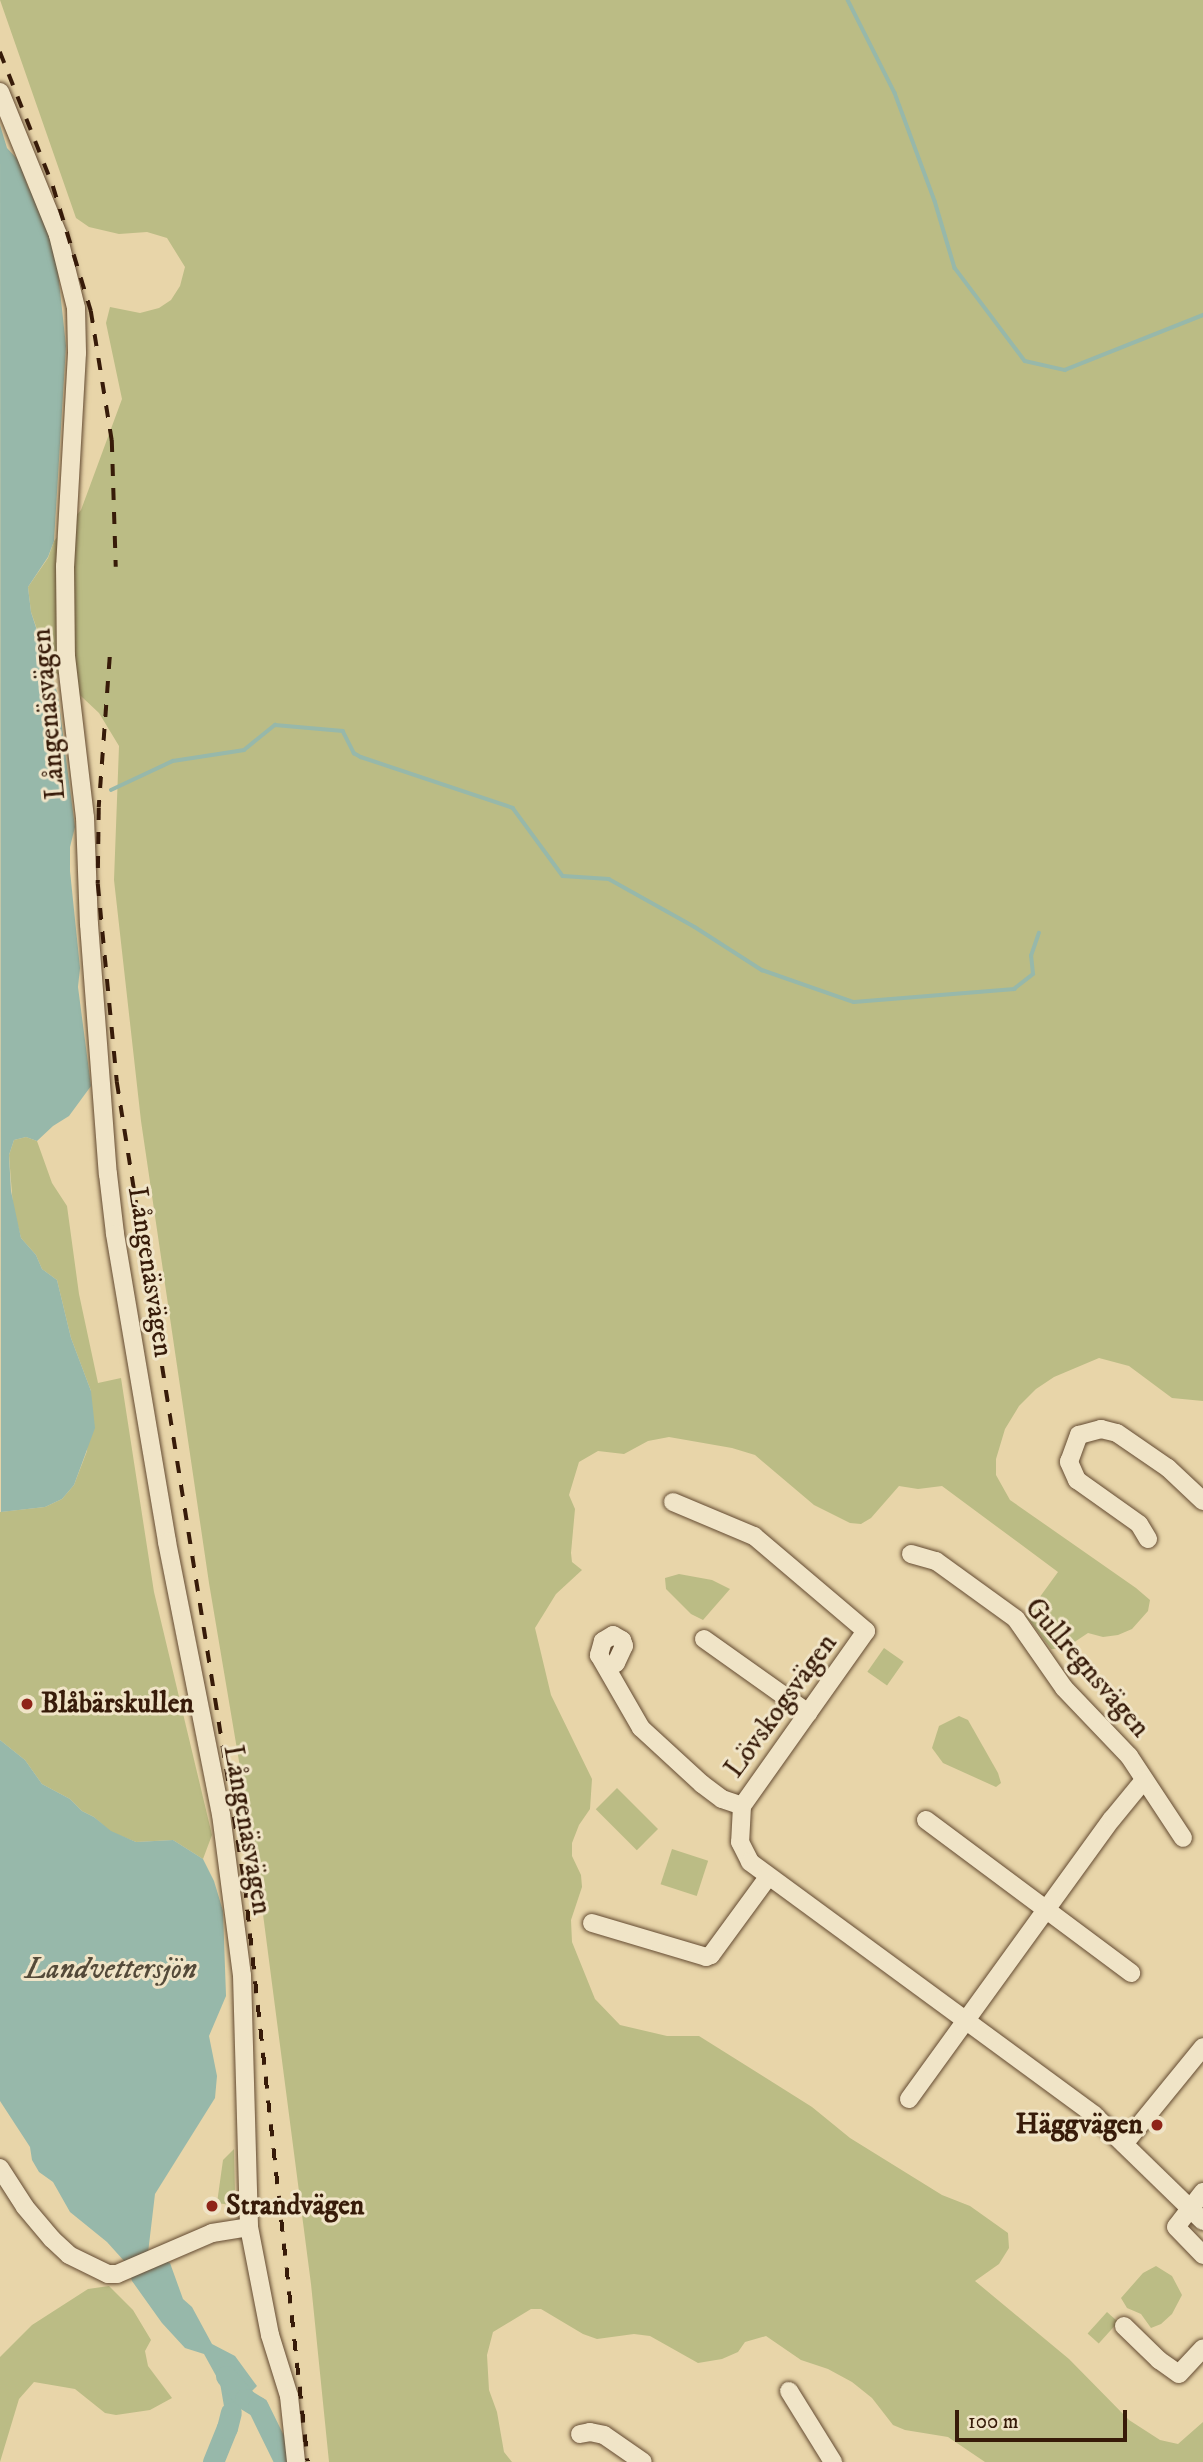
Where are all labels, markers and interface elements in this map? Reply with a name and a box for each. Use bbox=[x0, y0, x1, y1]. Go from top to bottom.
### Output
street label: Långenäsvägen bbox=[25, 627, 73, 801]
street label: Långenäsvägen bbox=[120, 1184, 180, 1360]
street label: Gullregnsvägen bbox=[1017, 1591, 1157, 1745]
street label: Lövskogsvägen bbox=[718, 1627, 844, 1785]
place label: Blåbärskullen bbox=[41, 1687, 194, 1721]
marker: Blåbärskullen bbox=[19, 1696, 35, 1712]
street label: Långenäsvägen bbox=[216, 1742, 278, 1918]
water label: Landvettersjön bbox=[25, 1952, 197, 1988]
place label: Häggvägen bbox=[1016, 2108, 1143, 2142]
marker: Häggvägen bbox=[1149, 2117, 1165, 2133]
place label: Strandvägen bbox=[226, 2189, 364, 2223]
marker: Strandvägen bbox=[204, 2198, 220, 2214]
scale bar bbox=[958, 2396, 1130, 2440]
text: 100 m bbox=[968, 2409, 1019, 2435]

